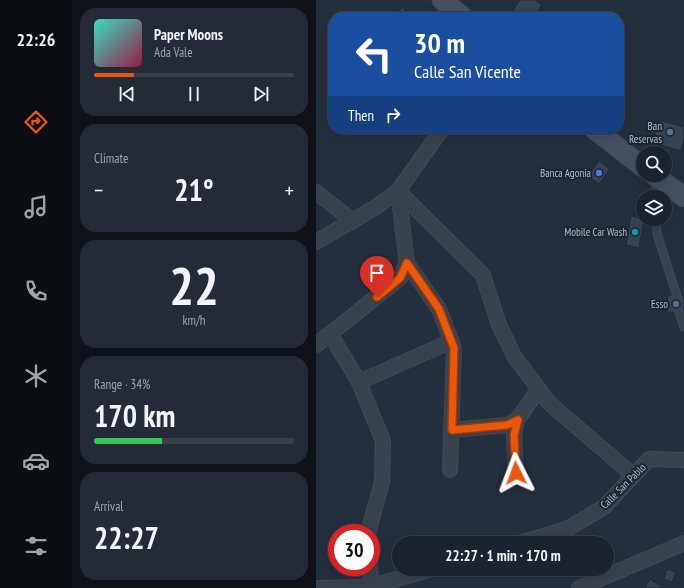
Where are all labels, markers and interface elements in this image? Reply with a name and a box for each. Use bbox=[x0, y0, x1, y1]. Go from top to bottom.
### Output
text: 30 m bbox=[414, 24, 465, 61]
text: Paper Moons bbox=[154, 25, 223, 44]
text: 22:26 bbox=[17, 28, 55, 51]
icon: left bbox=[348, 28, 400, 80]
text: Ada Vale bbox=[154, 44, 193, 61]
text: Calle San Vicente bbox=[414, 60, 521, 83]
icon: previous bbox=[116, 83, 138, 105]
icon: pause bbox=[183, 83, 205, 105]
icon: next bbox=[250, 83, 272, 105]
icon: right bbox=[382, 104, 404, 126]
text: Then bbox=[348, 106, 374, 125]
icon: directions bbox=[22, 108, 50, 136]
place label: Ban Reservas bbox=[629, 119, 662, 146]
marker: Ban Reservas bbox=[665, 127, 675, 137]
map controls bbox=[636, 146, 672, 226]
button: search bbox=[636, 146, 672, 182]
text: Climate bbox=[94, 150, 128, 167]
place label: Banca Agonia bbox=[540, 166, 591, 180]
marker: Banca Agonia bbox=[594, 168, 604, 178]
text: 21° bbox=[174, 170, 214, 209]
text: − bbox=[94, 176, 103, 204]
text: + bbox=[285, 176, 294, 204]
button: layers bbox=[636, 190, 672, 226]
icon: music bbox=[22, 193, 50, 221]
place label: Mobile Car Wash bbox=[564, 225, 627, 239]
marker: Mobile Car Wash bbox=[630, 227, 640, 237]
text: 22 bbox=[169, 252, 219, 319]
pin bbox=[360, 256, 394, 297]
icon: arrive bbox=[366, 262, 388, 284]
icon: phone bbox=[22, 277, 50, 305]
place label: Esso bbox=[651, 297, 668, 311]
marker: Esso bbox=[671, 299, 681, 309]
text: km/h bbox=[182, 312, 206, 329]
icon: climate bbox=[22, 362, 50, 390]
text: Range · 34% bbox=[94, 376, 150, 393]
text: 170 km bbox=[94, 396, 175, 435]
icon: car bbox=[22, 447, 50, 475]
position arrow bbox=[495, 452, 537, 494]
street label: Calle San Pablo bbox=[597, 460, 649, 512]
text: Arrival bbox=[94, 498, 123, 515]
text: 22:27 bbox=[94, 518, 159, 557]
speed limit sign: 30 bbox=[328, 524, 380, 576]
icon: filters bbox=[22, 532, 50, 560]
text: 22:27 · 1 min · 170 m bbox=[445, 546, 561, 565]

